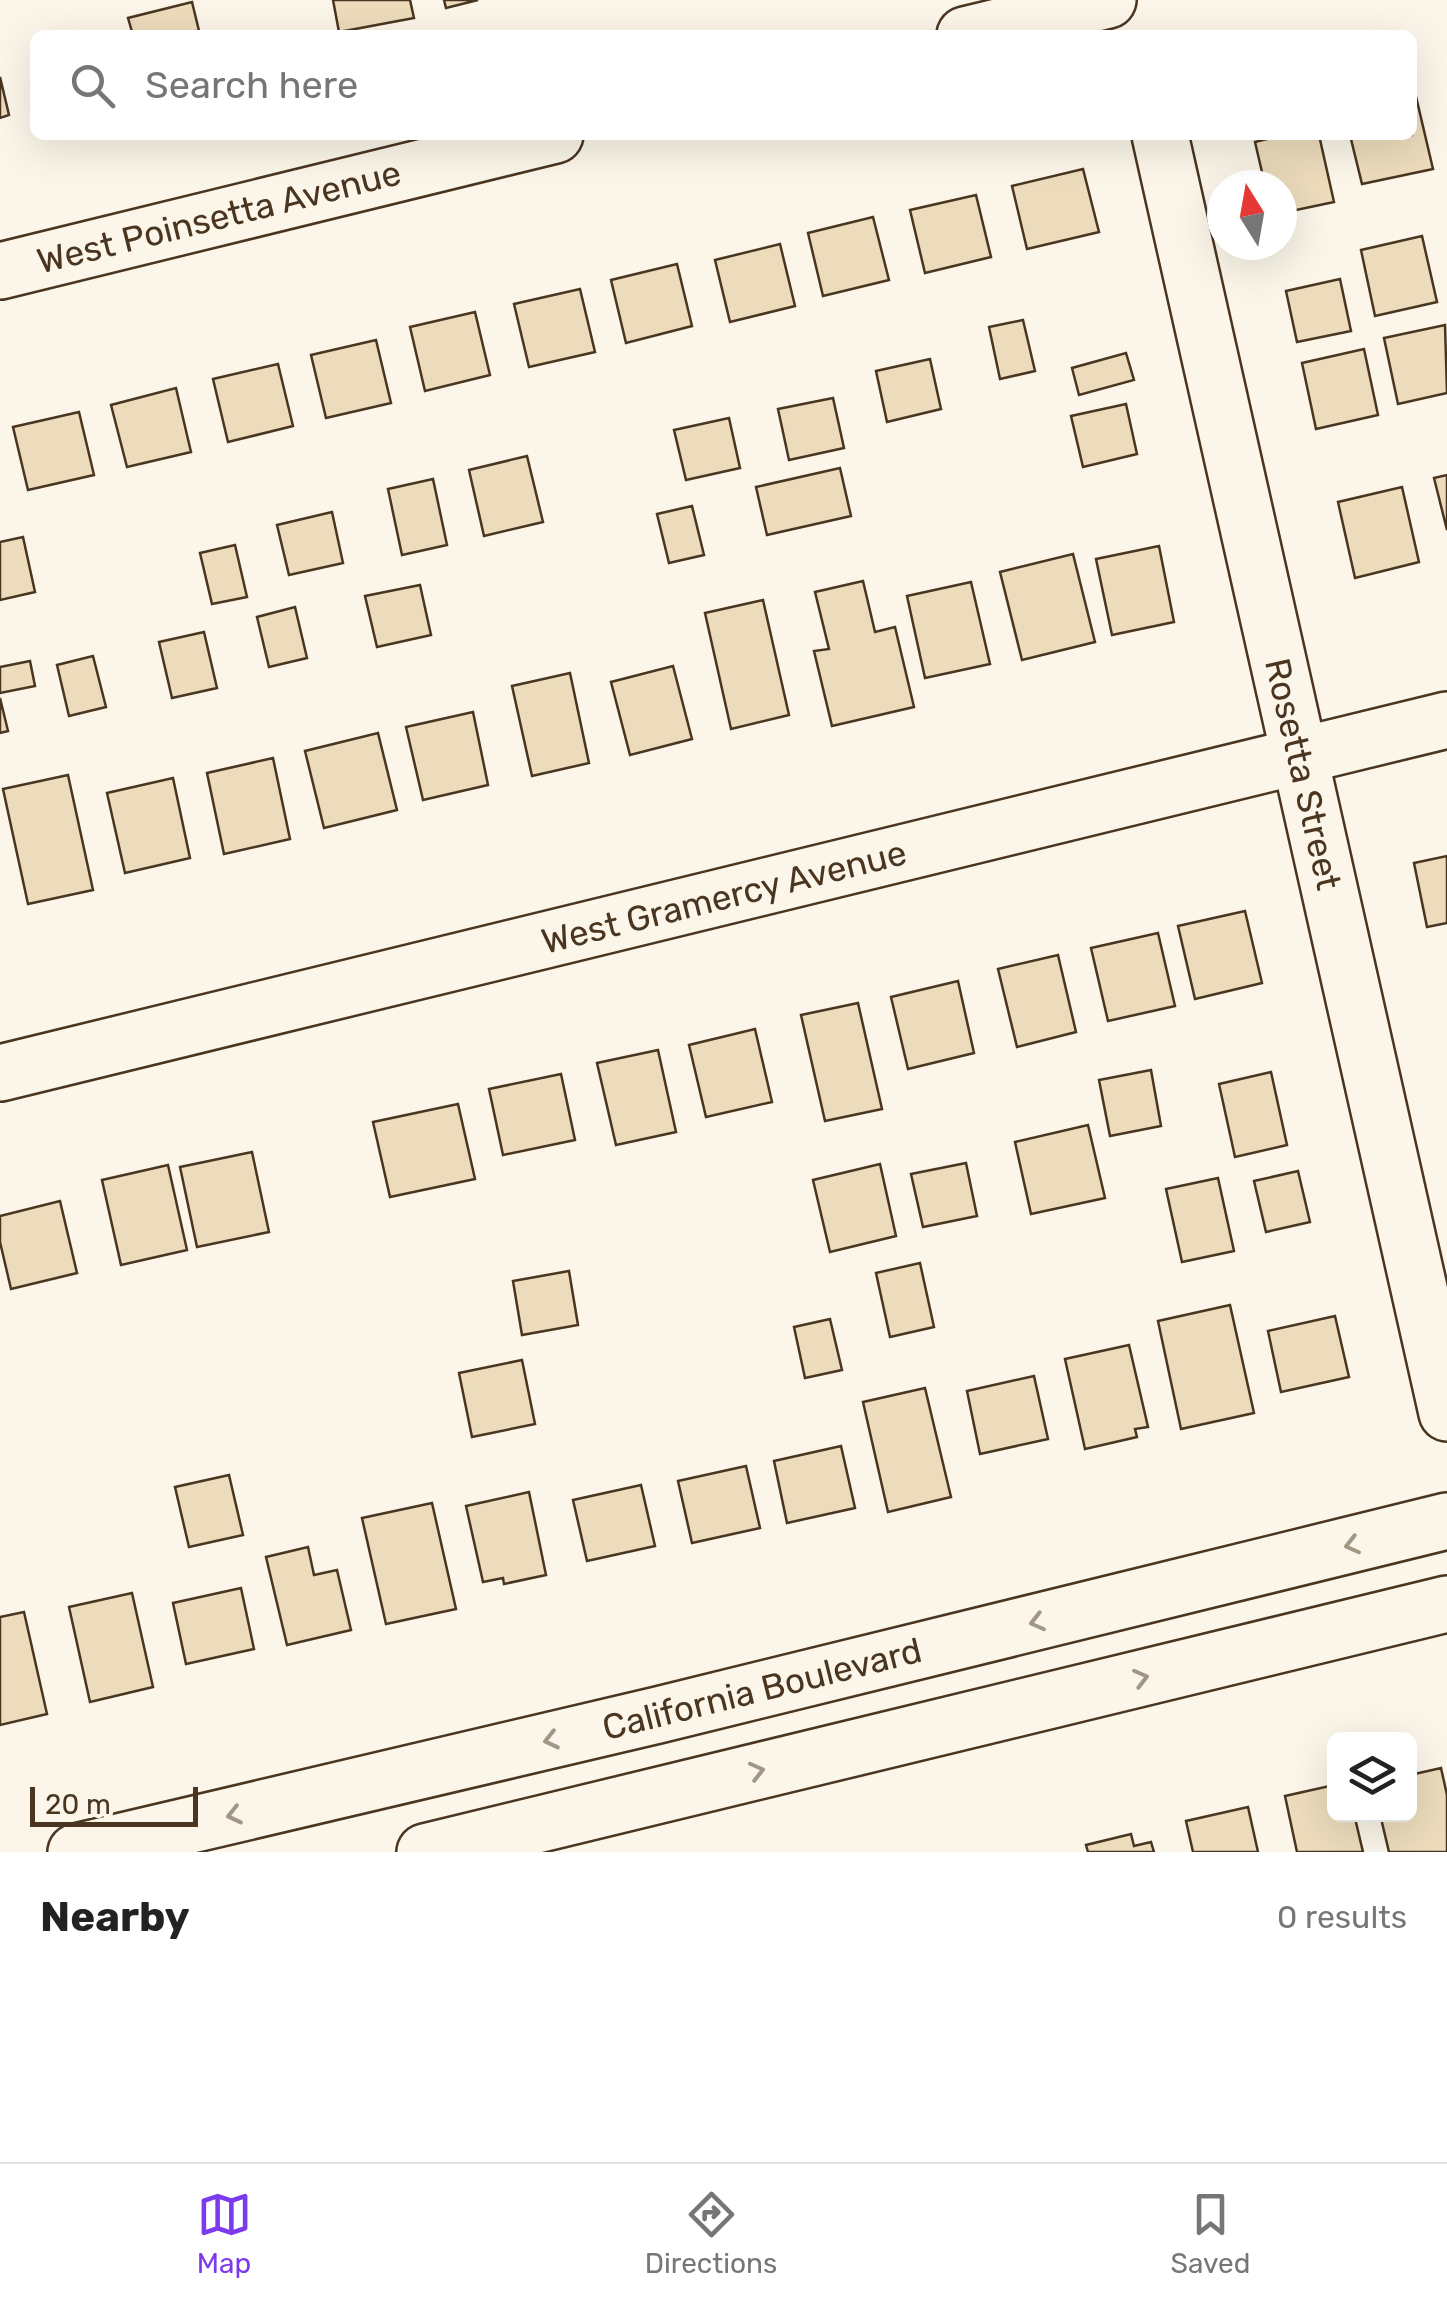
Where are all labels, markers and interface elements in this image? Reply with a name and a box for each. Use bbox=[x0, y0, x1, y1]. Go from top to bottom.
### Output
search box bbox=[30, 30, 1417, 140]
icon: search bbox=[65, 58, 120, 113]
text: Search here bbox=[145, 62, 358, 108]
street label: West Poinsetta Avenue bbox=[33, 151, 405, 283]
north arrow bbox=[1207, 170, 1297, 260]
street label: Rosetta Street bbox=[1256, 654, 1350, 894]
street label: West Gramercy Avenue bbox=[537, 831, 911, 963]
one-way arrow bbox=[1344, 1533, 1361, 1554]
one-way arrow bbox=[1029, 1610, 1046, 1631]
street label: California Boulevard bbox=[598, 1629, 926, 1749]
one-way arrow bbox=[1132, 1669, 1149, 1690]
one-way arrow bbox=[543, 1728, 560, 1749]
map controls bbox=[1327, 1732, 1417, 1822]
button: layers bbox=[1327, 1732, 1417, 1822]
one-way arrow bbox=[748, 1762, 765, 1783]
scale bar bbox=[30, 1782, 198, 1826]
text: 20 m bbox=[45, 1788, 111, 1821]
one-way arrow bbox=[226, 1803, 243, 1824]
text: Nearby bbox=[40, 1892, 190, 1942]
text: 0 results bbox=[1277, 1898, 1407, 1936]
tab: Map bbox=[197, 2187, 252, 2280]
tab: Directions bbox=[645, 2187, 777, 2280]
tab: Saved bbox=[1170, 2187, 1250, 2280]

